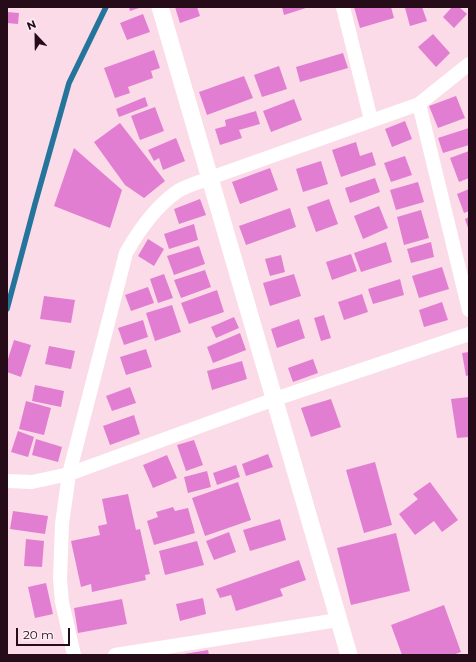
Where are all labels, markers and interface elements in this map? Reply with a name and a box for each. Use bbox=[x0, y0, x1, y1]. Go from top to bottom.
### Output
north arrow bbox=[16, 16, 56, 56]
text: N bbox=[25, 17, 38, 33]
scale bar bbox=[18, 620, 72, 646]
text: 20 m bbox=[23, 627, 54, 642]

